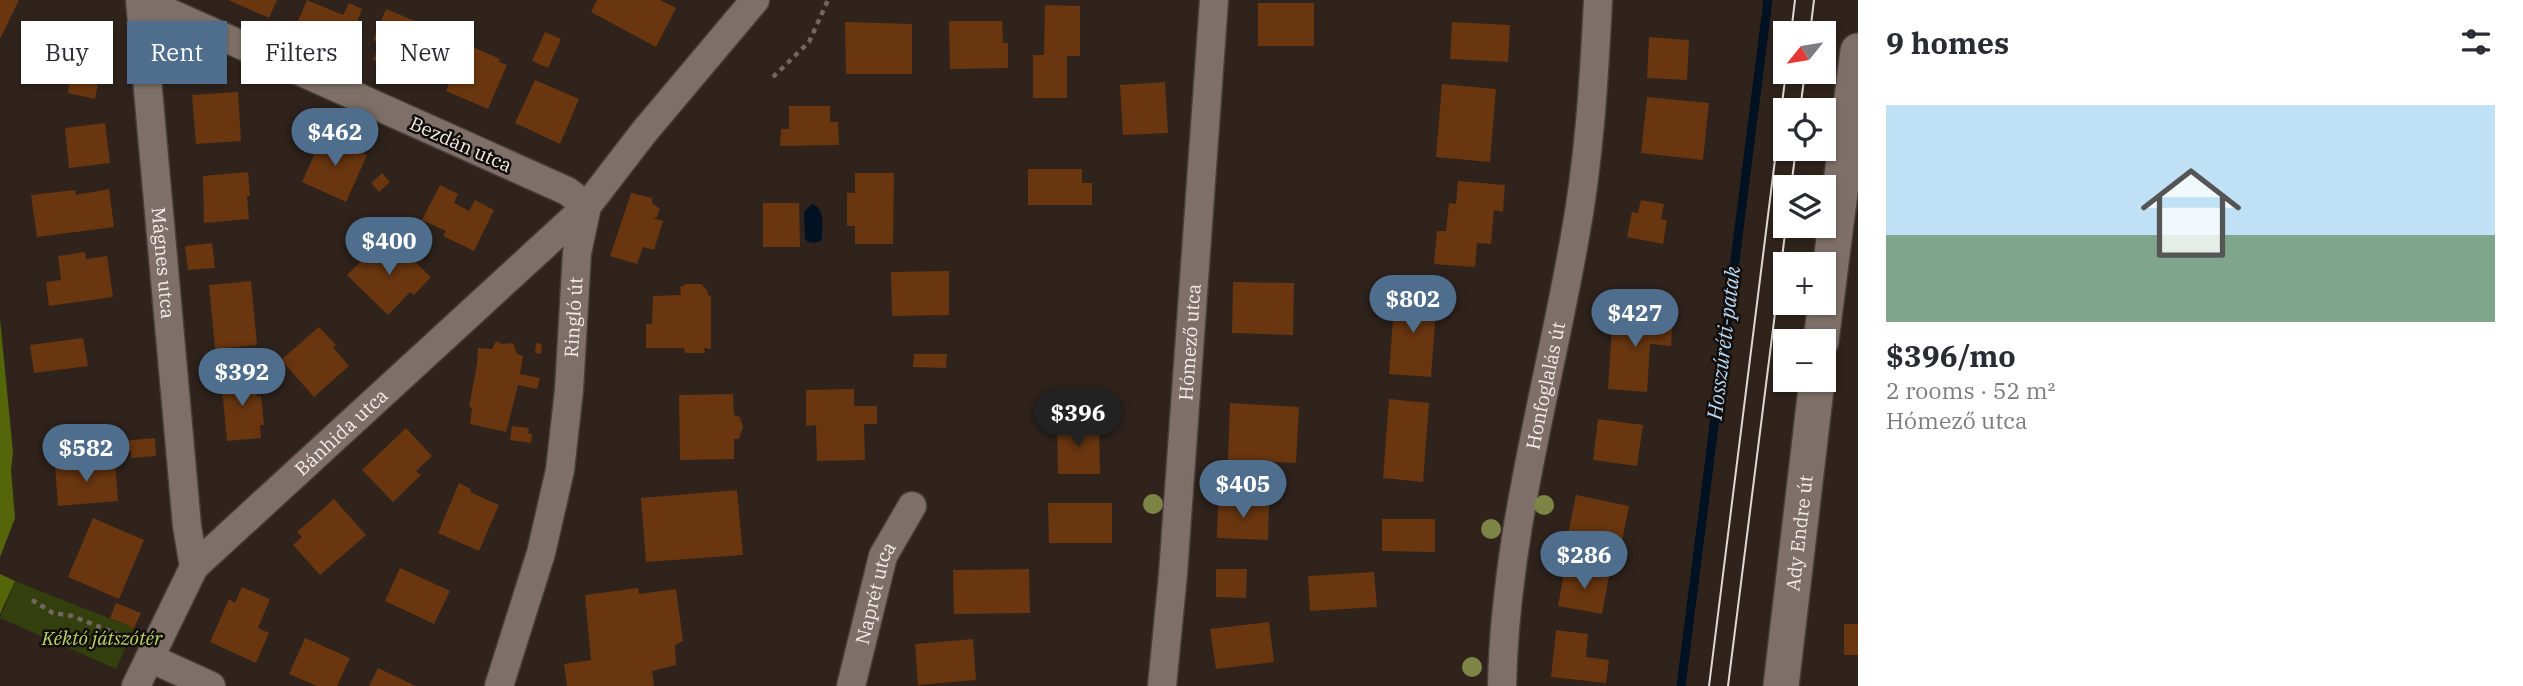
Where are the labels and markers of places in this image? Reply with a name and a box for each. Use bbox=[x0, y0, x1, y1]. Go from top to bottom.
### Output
pin: $462 bbox=[294, 108, 376, 168]
pin: $400 bbox=[348, 218, 430, 277]
pin: $802 bbox=[1372, 276, 1454, 335]
pin: $427 bbox=[1594, 290, 1676, 349]
pin: $392 bbox=[201, 348, 283, 408]
pin: $396 bbox=[1037, 390, 1119, 449]
pin: $582 bbox=[45, 424, 127, 484]
pin: $405 bbox=[1202, 461, 1284, 520]
pin: $286 bbox=[1543, 532, 1625, 591]

